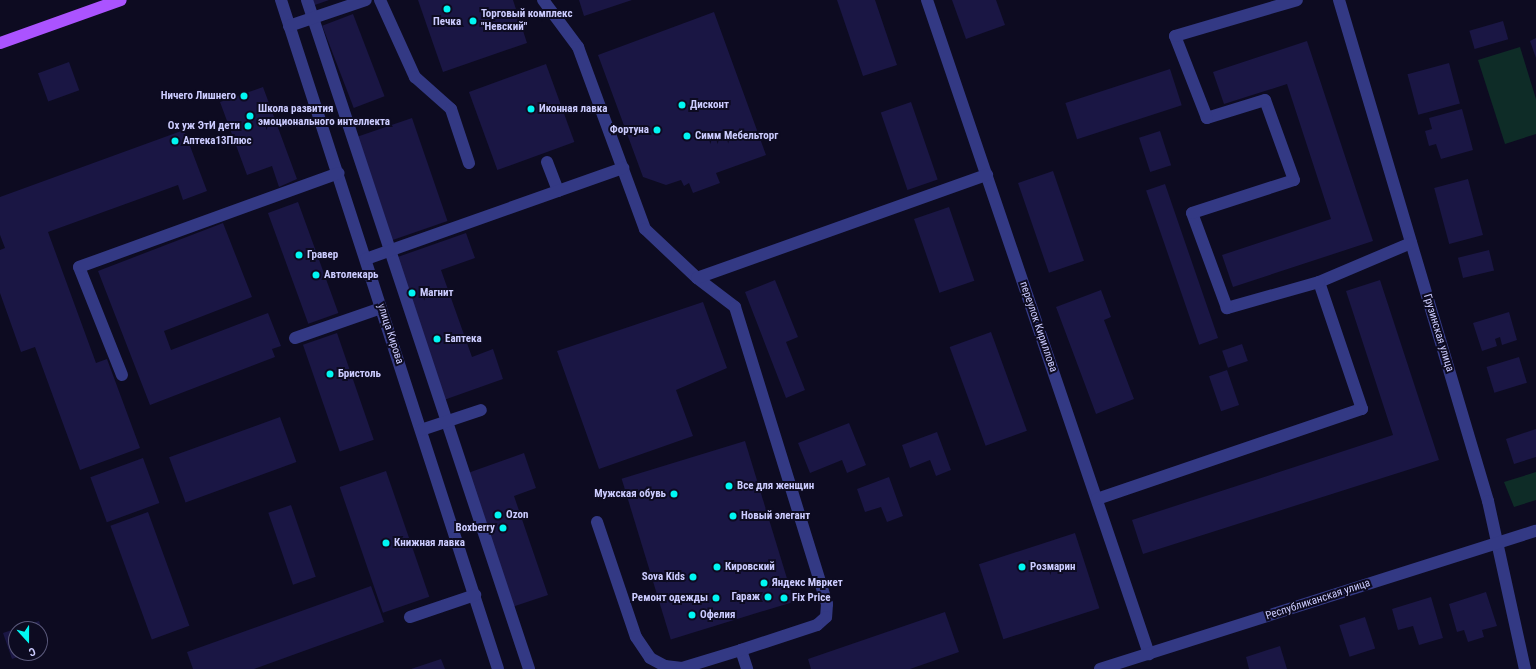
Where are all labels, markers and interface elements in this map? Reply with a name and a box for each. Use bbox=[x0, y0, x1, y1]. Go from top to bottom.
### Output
marker: Печка bbox=[442, 4, 452, 14]
place label: Торговый комплекс "Невский" bbox=[481, 8, 573, 34]
place label: Печка bbox=[433, 15, 461, 29]
marker: Торговый комплекс "Невский" bbox=[468, 16, 478, 26]
place label: Ничего Лишнего bbox=[161, 89, 236, 103]
marker: Ничего Лишнего bbox=[239, 91, 249, 101]
place label: Дисконт bbox=[690, 98, 729, 112]
marker: Дисконт bbox=[677, 100, 687, 110]
place label: Иконная лавка bbox=[539, 102, 607, 116]
place label: Школа развития эмоционального интеллекта bbox=[258, 103, 390, 129]
marker: Иконная лавка bbox=[526, 104, 536, 114]
marker: Школа развития эмоционального интеллекта bbox=[245, 111, 255, 121]
place label: Ох уж ЭтИ дети bbox=[168, 119, 240, 133]
marker: Ох уж ЭтИ дети bbox=[243, 121, 253, 131]
place label: Фортуна bbox=[610, 123, 649, 137]
marker: Фортуна bbox=[652, 125, 662, 135]
place label: Симм Мебельторг bbox=[695, 129, 778, 143]
marker: Симм Мебельторг bbox=[682, 131, 692, 141]
place label: Аптека13Плюс bbox=[183, 134, 252, 148]
marker: Аптека13Плюс bbox=[170, 136, 180, 146]
place label: Гравер bbox=[307, 248, 338, 262]
marker: Гравер bbox=[294, 250, 304, 260]
place label: Автолекарь bbox=[324, 268, 378, 282]
marker: Автолекарь bbox=[311, 270, 321, 280]
street label: переулок Кириллова bbox=[1016, 280, 1060, 374]
place label: Магнит bbox=[420, 286, 454, 300]
marker: Магнит bbox=[407, 288, 417, 298]
street label: Грузинская улица bbox=[1420, 293, 1456, 373]
street label: улица Кирова bbox=[374, 302, 406, 366]
place label: Еаптека bbox=[445, 332, 482, 346]
marker: Еаптека bbox=[432, 334, 442, 344]
place label: Бристоль bbox=[338, 367, 381, 381]
marker: Бристоль bbox=[325, 369, 335, 379]
place label: Все для женщин bbox=[737, 479, 814, 493]
marker: Все для женщин bbox=[724, 481, 734, 491]
place label: Мужская обувь bbox=[594, 487, 666, 501]
marker: Мужская обувь bbox=[669, 489, 679, 499]
place label: Ozon bbox=[506, 508, 528, 522]
place label: Новый элегант bbox=[741, 509, 810, 523]
marker: Ozon bbox=[493, 510, 503, 520]
marker: Новый элегант bbox=[728, 511, 738, 521]
place label: Boxberry bbox=[456, 521, 495, 535]
marker: Boxberry bbox=[498, 523, 508, 533]
place label: Книжная лавка bbox=[394, 536, 465, 550]
marker: Книжная лавка bbox=[381, 538, 391, 548]
place label: Кировский bbox=[725, 560, 775, 574]
place label: Розмарин bbox=[1030, 560, 1076, 574]
marker: Кировский bbox=[712, 562, 722, 572]
marker: Розмарин bbox=[1017, 562, 1027, 572]
place label: Sova Kids bbox=[642, 570, 685, 584]
marker: Sova Kids bbox=[688, 572, 698, 582]
place label: Яндекс Мвркет bbox=[772, 576, 843, 590]
street label: Республиканская улица bbox=[1264, 577, 1372, 623]
marker: Яндекс Мвркет bbox=[759, 578, 769, 588]
place label: Гараж bbox=[731, 590, 760, 604]
place label: Ремонт одежды bbox=[632, 591, 708, 605]
place label: Fix Price bbox=[792, 591, 831, 605]
marker: Гараж bbox=[763, 592, 773, 602]
marker: Ремонт одежды bbox=[711, 593, 721, 603]
marker: Fix Price bbox=[779, 593, 789, 603]
place label: Офелия bbox=[700, 608, 735, 622]
marker: Офелия bbox=[687, 610, 697, 620]
north arrow bbox=[8, 621, 48, 661]
text: С bbox=[27, 645, 37, 659]

